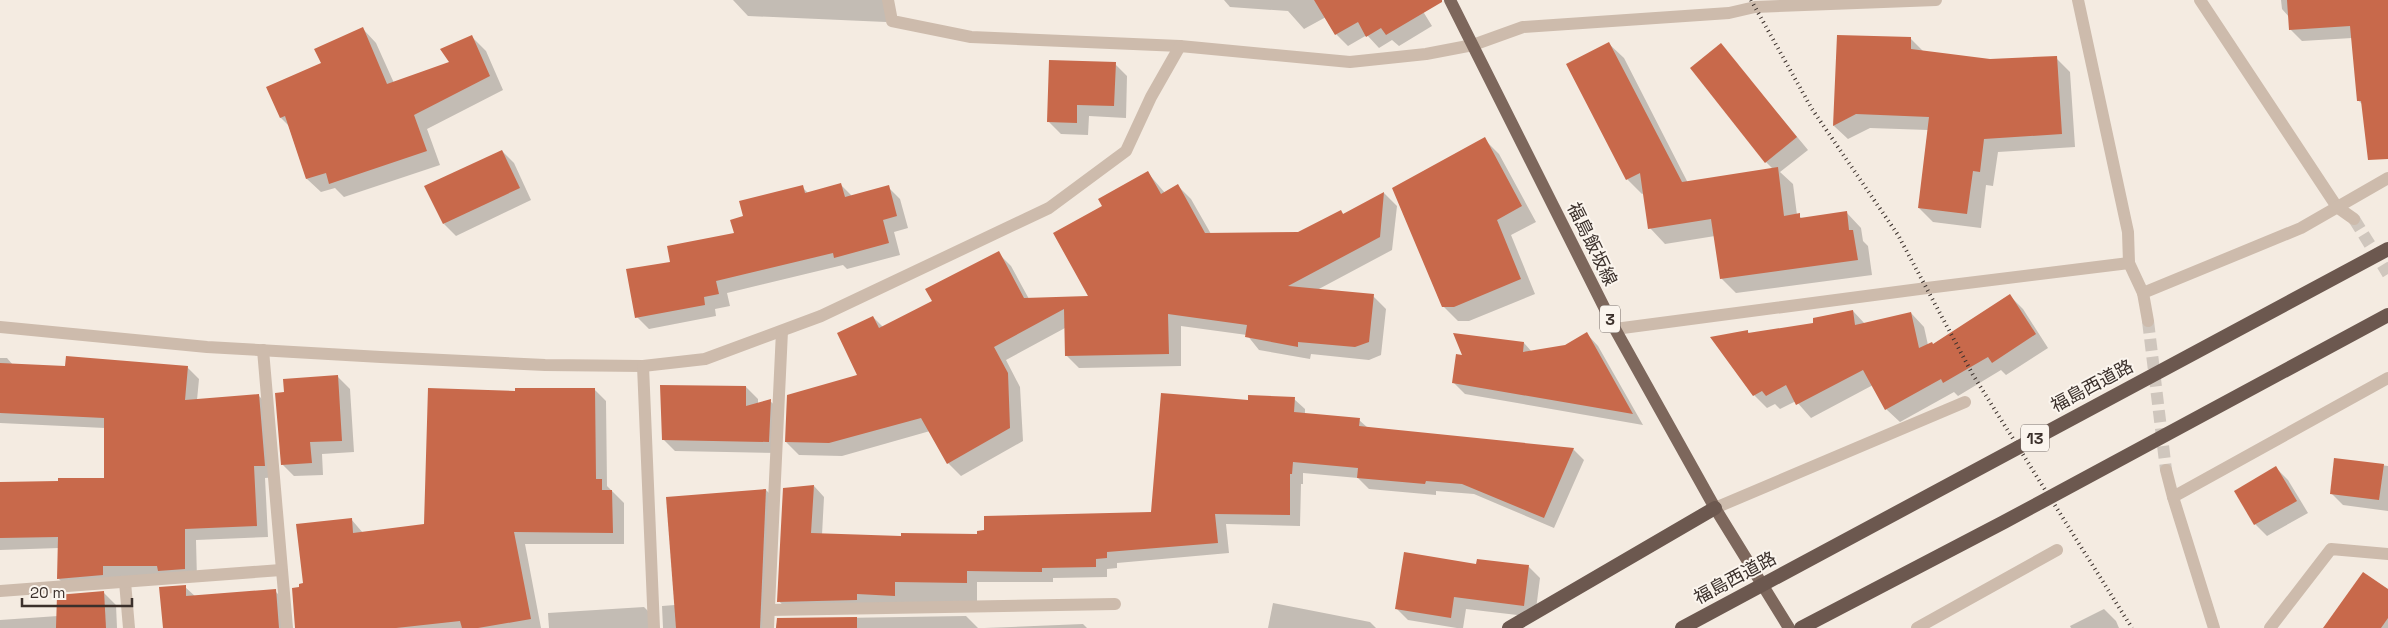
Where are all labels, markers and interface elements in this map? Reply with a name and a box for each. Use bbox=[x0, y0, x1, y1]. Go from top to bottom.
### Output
street label: 福島飯坂線 bbox=[1562, 198, 1623, 289]
road number: 3 bbox=[1600, 306, 1620, 332]
street label: 福島西道路 bbox=[2047, 354, 2137, 417]
road number: 13 bbox=[2021, 424, 2049, 452]
street label: 福島西道路 bbox=[1690, 546, 1780, 609]
scale bar bbox=[22, 576, 132, 608]
text: 20 m bbox=[30, 583, 65, 602]

